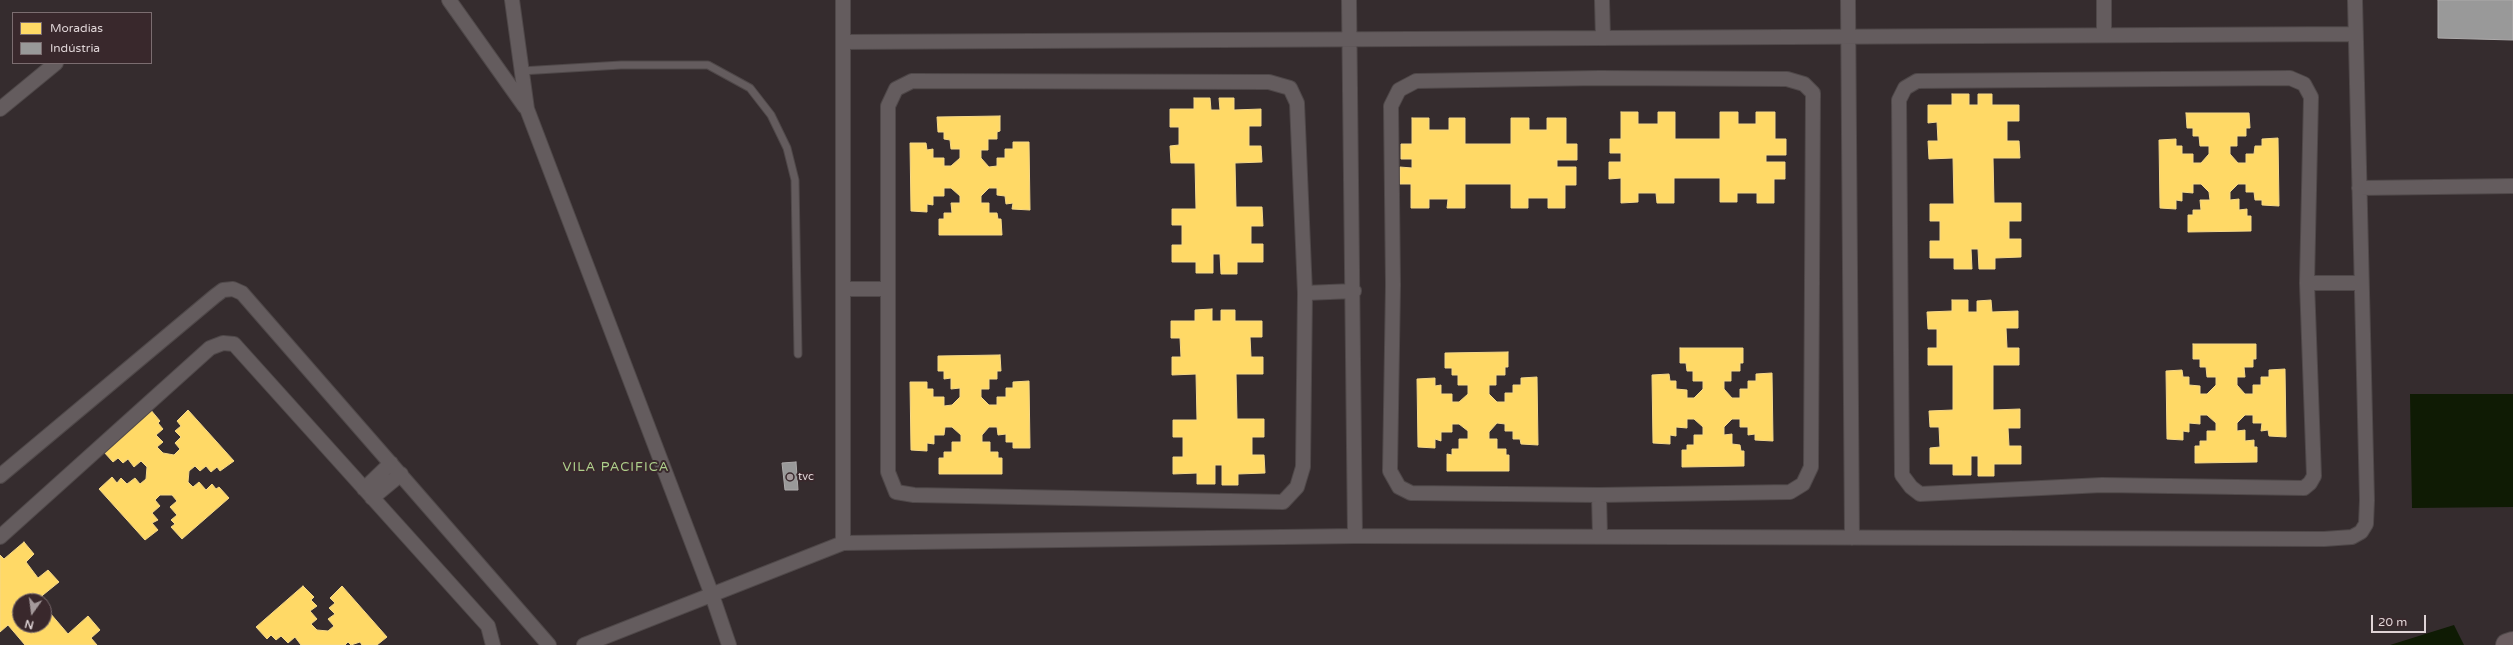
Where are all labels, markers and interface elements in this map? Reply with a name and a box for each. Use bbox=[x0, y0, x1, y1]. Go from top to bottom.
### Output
legend bbox=[12, 12, 152, 64]
text: Moradias bbox=[50, 21, 103, 35]
text: Indústria bbox=[50, 41, 100, 55]
district label: VILA PACIFICA bbox=[563, 460, 669, 476]
place label: tvc bbox=[798, 470, 814, 484]
marker: tvc bbox=[785, 472, 795, 482]
north arrow bbox=[12, 593, 52, 633]
scale bar bbox=[2373, 607, 2428, 633]
text: 20 m bbox=[2378, 615, 2407, 629]
text: N bbox=[23, 617, 35, 632]

